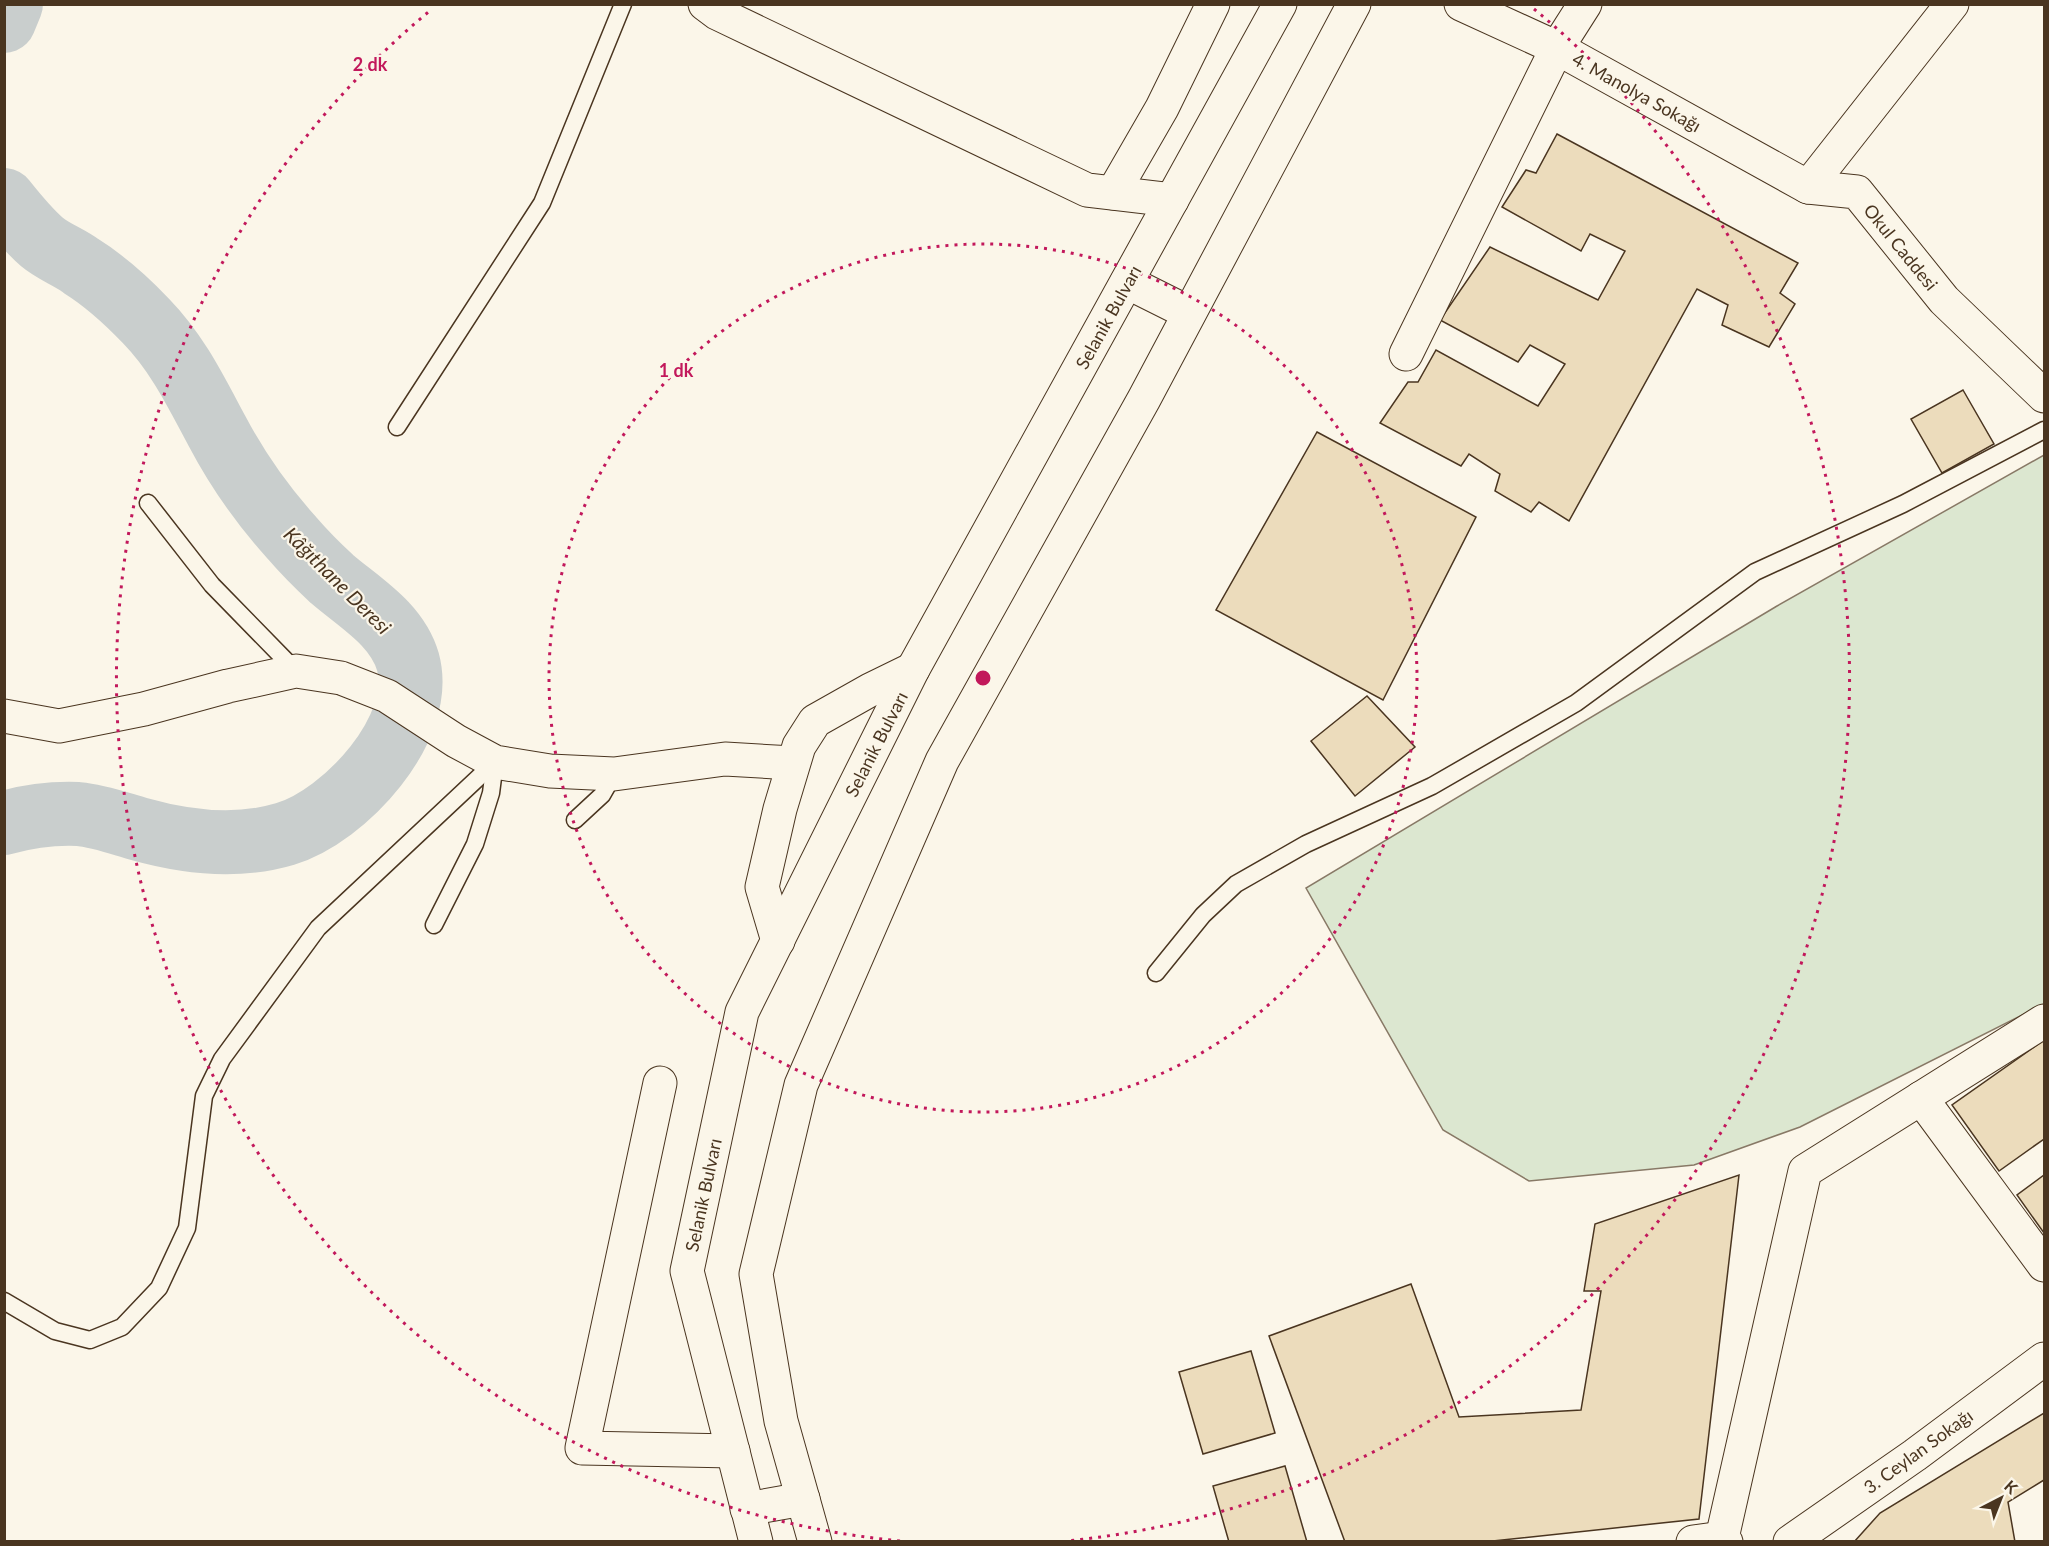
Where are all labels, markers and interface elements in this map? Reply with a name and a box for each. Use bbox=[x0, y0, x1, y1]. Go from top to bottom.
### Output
street label: 4. Manolya Sokağı bbox=[1569, 48, 1705, 136]
text: 2 dk bbox=[353, 53, 388, 75]
street label: Okul Caddesi bbox=[1859, 199, 1943, 295]
street label: Selanik Bulvarı bbox=[1070, 261, 1146, 373]
text: 1 dk bbox=[659, 359, 694, 381]
water label: Kâğıthane Deresi bbox=[280, 522, 397, 639]
centre of rings bbox=[973, 668, 993, 688]
street label: Selanik Bulvarı bbox=[840, 688, 912, 800]
street label: Selanik Bulvarı bbox=[680, 1136, 726, 1254]
street label: 3. Ceylan Sokağı bbox=[1859, 1404, 1977, 1498]
north arrow bbox=[1971, 1468, 2031, 1528]
text: K bbox=[2001, 1476, 2023, 1498]

